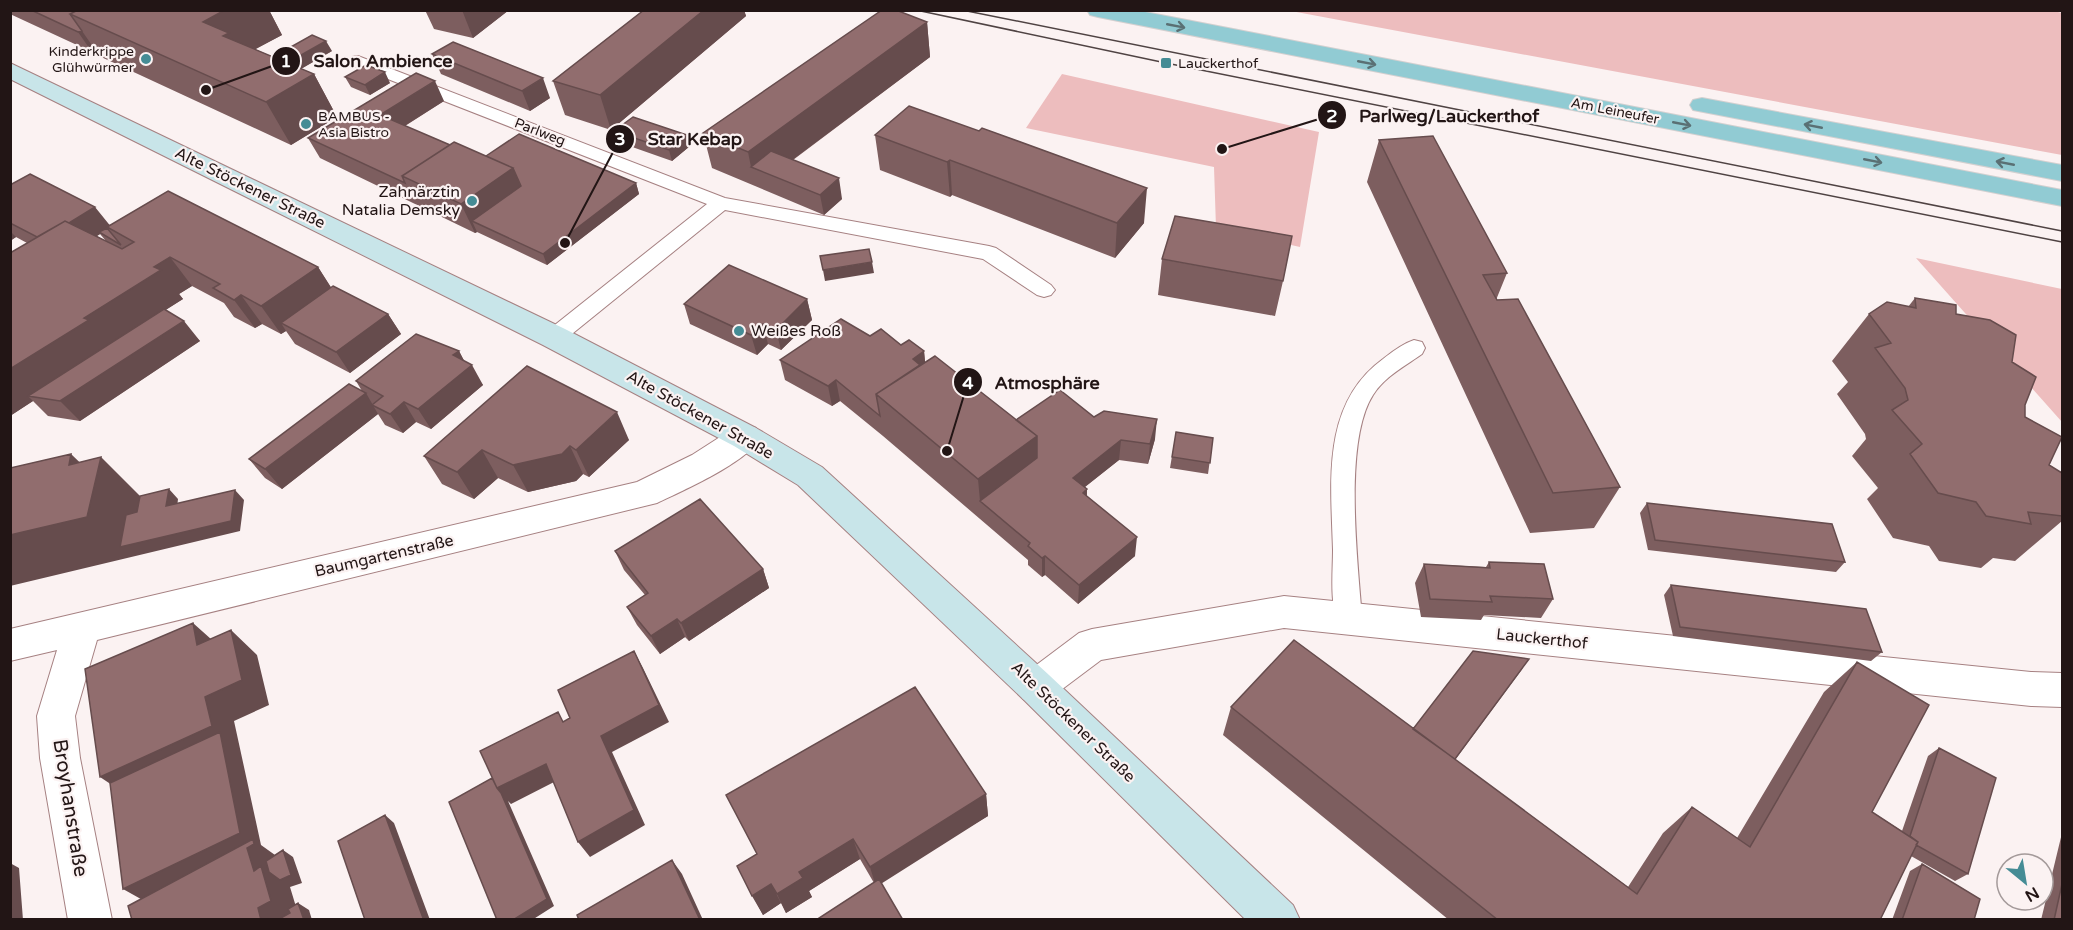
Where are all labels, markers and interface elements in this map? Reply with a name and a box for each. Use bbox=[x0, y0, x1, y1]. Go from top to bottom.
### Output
one-way arrow bbox=[1165, 21, 1185, 32]
place label: Kinderkrippe Glühwürmer bbox=[48, 43, 135, 76]
callout: Salon Ambience bbox=[271, 43, 464, 79]
text: 1 bbox=[280, 50, 292, 72]
text: Salon Ambience bbox=[314, 50, 452, 72]
marker: Kinderkrippe Glühwürmer bbox=[139, 52, 153, 66]
place label: Lauckerthof bbox=[1178, 55, 1259, 72]
marker: Lauckerthof bbox=[1159, 56, 1173, 70]
one-way arrow bbox=[1357, 58, 1376, 69]
street label: Am Leineufer bbox=[1569, 94, 1661, 128]
callout: Parlweg/Lauckerthof bbox=[1317, 97, 1551, 133]
text: 2 bbox=[1326, 105, 1338, 127]
text: Parlweg/Lauckerthof bbox=[1359, 105, 1540, 127]
place label: BAMBUS - Asia Bistro bbox=[318, 108, 390, 141]
street label: Parlweg bbox=[512, 114, 568, 150]
marker: BAMBUS - Asia Bistro bbox=[299, 117, 313, 131]
one-way arrow bbox=[1672, 119, 1691, 130]
one-way arrow bbox=[1804, 120, 1824, 131]
callout: Star Kebap bbox=[605, 121, 754, 157]
text: 3 bbox=[614, 128, 626, 150]
text: Star Kebap bbox=[648, 128, 742, 150]
street label: Alte Stöckener Straße bbox=[171, 143, 329, 233]
one-way arrow bbox=[1863, 156, 1883, 167]
one-way arrow bbox=[1996, 157, 2015, 168]
place label: Zahnärztin Natalia Demsky bbox=[342, 182, 460, 220]
marker: Zahnärztin Natalia Demsky bbox=[465, 194, 479, 208]
place label: Weißes Roß bbox=[751, 321, 841, 341]
marker: Weißes Roß bbox=[732, 324, 746, 338]
callout: Atmosphäre bbox=[953, 364, 1112, 400]
street label: Alte Stöckener Straße bbox=[623, 366, 777, 464]
text: 4 bbox=[962, 372, 974, 394]
text: Atmosphäre bbox=[994, 372, 1100, 394]
street label: Baumgartenstraße bbox=[313, 530, 455, 582]
street label: Lauckerthof bbox=[1495, 624, 1590, 654]
street label: Alte Stöckener Straße bbox=[1007, 657, 1139, 787]
street label: Broyhanstraße bbox=[47, 737, 93, 879]
north arrow bbox=[1995, 852, 2055, 912]
text: N bbox=[2021, 882, 2043, 906]

